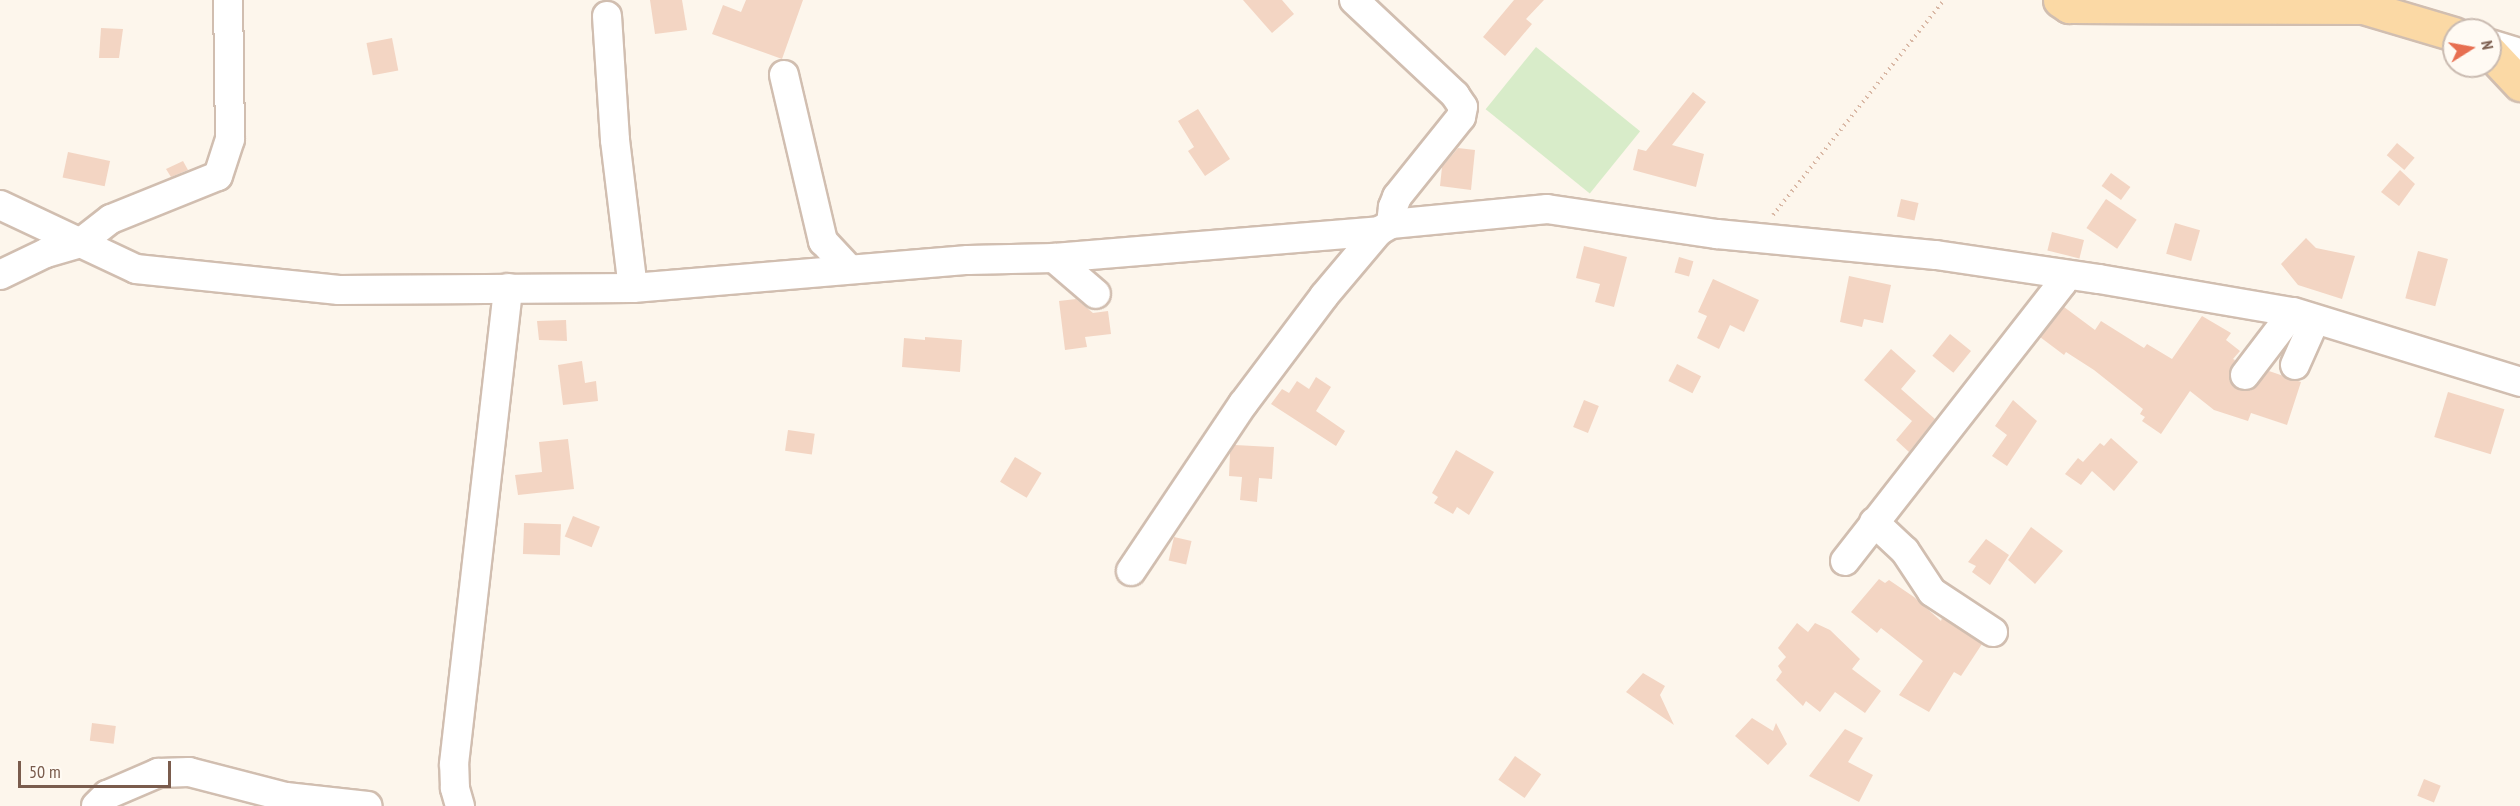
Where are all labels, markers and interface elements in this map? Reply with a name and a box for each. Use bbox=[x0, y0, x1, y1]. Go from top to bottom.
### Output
north arrow bbox=[2442, 18, 2502, 78]
text: N bbox=[2477, 39, 2498, 51]
scale bar bbox=[21, 749, 174, 787]
text: 50 m bbox=[29, 760, 61, 783]

